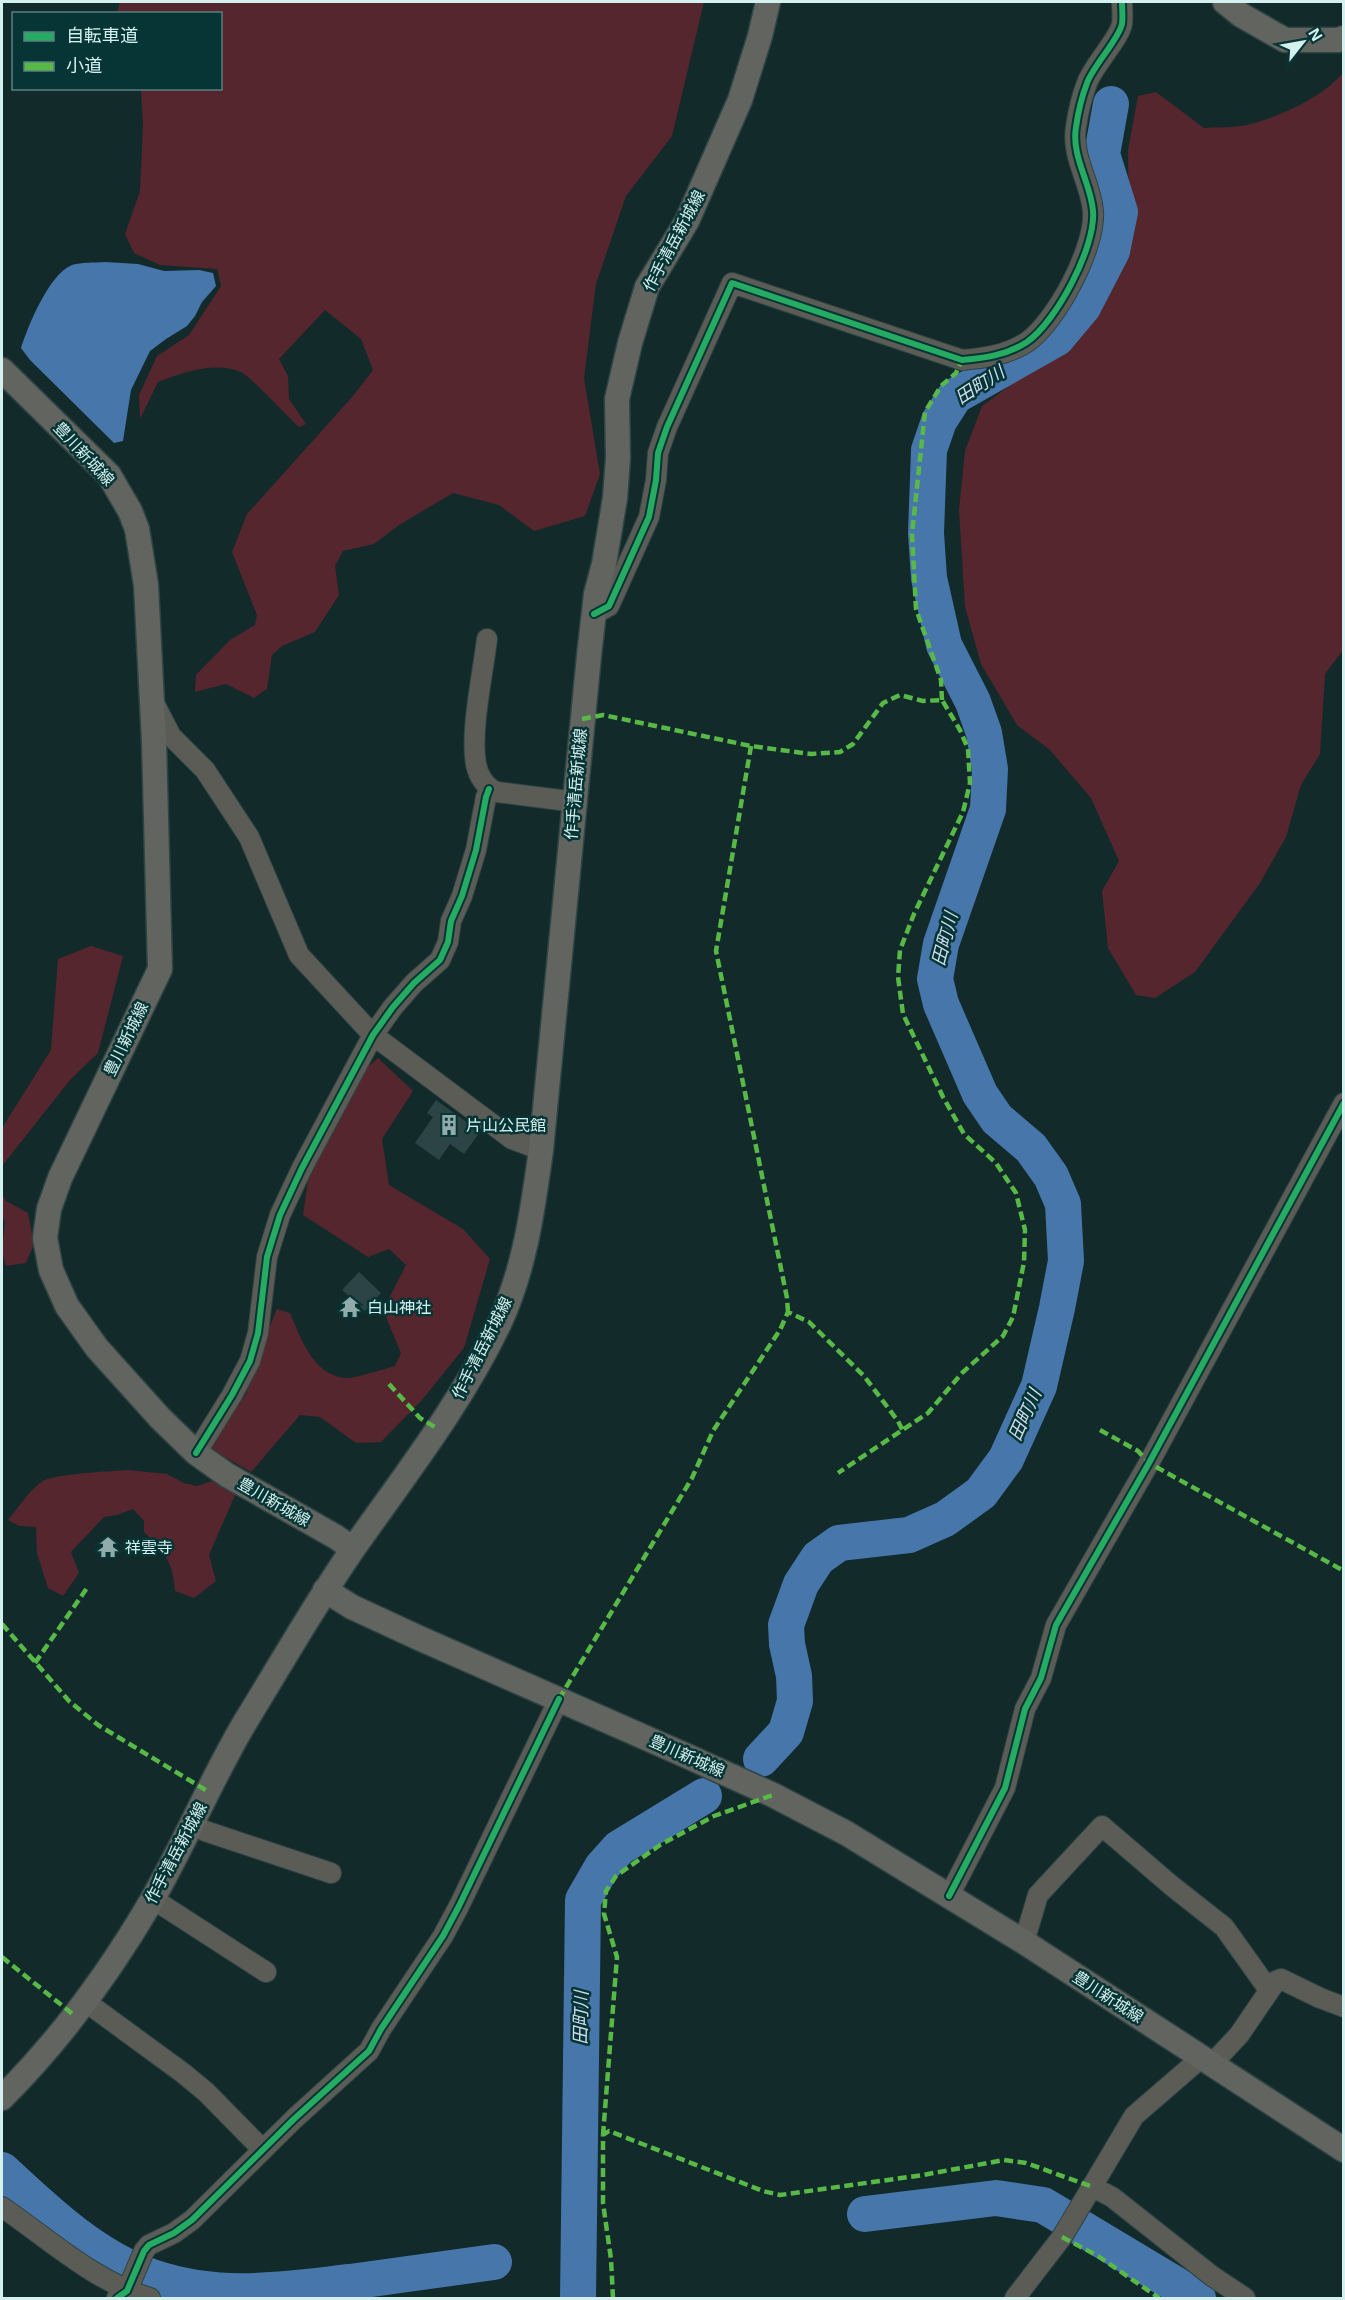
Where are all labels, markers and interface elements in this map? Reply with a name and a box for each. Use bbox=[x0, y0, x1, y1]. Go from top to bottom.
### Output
legend bbox=[12, 12, 222, 90]
north arrow bbox=[1273, 12, 1333, 72]
text: N bbox=[1305, 25, 1326, 44]
text: 自転車道 bbox=[66, 26, 138, 46]
text: 小道 bbox=[66, 56, 102, 76]
street label: 作手清岳新城線 bbox=[640, 188, 708, 294]
water label: 田町川 bbox=[952, 361, 1010, 408]
street label: 豊川新城線 bbox=[50, 419, 118, 489]
street label: 作手清岳新城線 bbox=[563, 727, 589, 841]
water label: 田町川 bbox=[928, 908, 962, 968]
street label: 豊川新城線 bbox=[101, 999, 151, 1079]
building icon: 片山公民館 bbox=[437, 1113, 461, 1137]
place label: 片山公民館 bbox=[466, 1117, 546, 1134]
street label: 作手清岳新城線 bbox=[449, 1294, 515, 1402]
temple icon: 白山神社 bbox=[338, 1295, 362, 1319]
place label: 白山神社 bbox=[367, 1299, 431, 1316]
water label: 田町川 bbox=[1005, 1384, 1046, 1444]
street label: 豊川新城線 bbox=[235, 1475, 313, 1529]
temple icon: 祥雲寺 bbox=[96, 1535, 120, 1559]
place label: 祥雲寺 bbox=[125, 1539, 173, 1556]
street label: 豊川新城線 bbox=[647, 1732, 727, 1780]
street label: 作手清岳新城線 bbox=[142, 1800, 210, 1906]
street label: 豊川新城線 bbox=[1070, 1968, 1146, 2026]
water label: 田町川 bbox=[571, 1989, 592, 2045]

